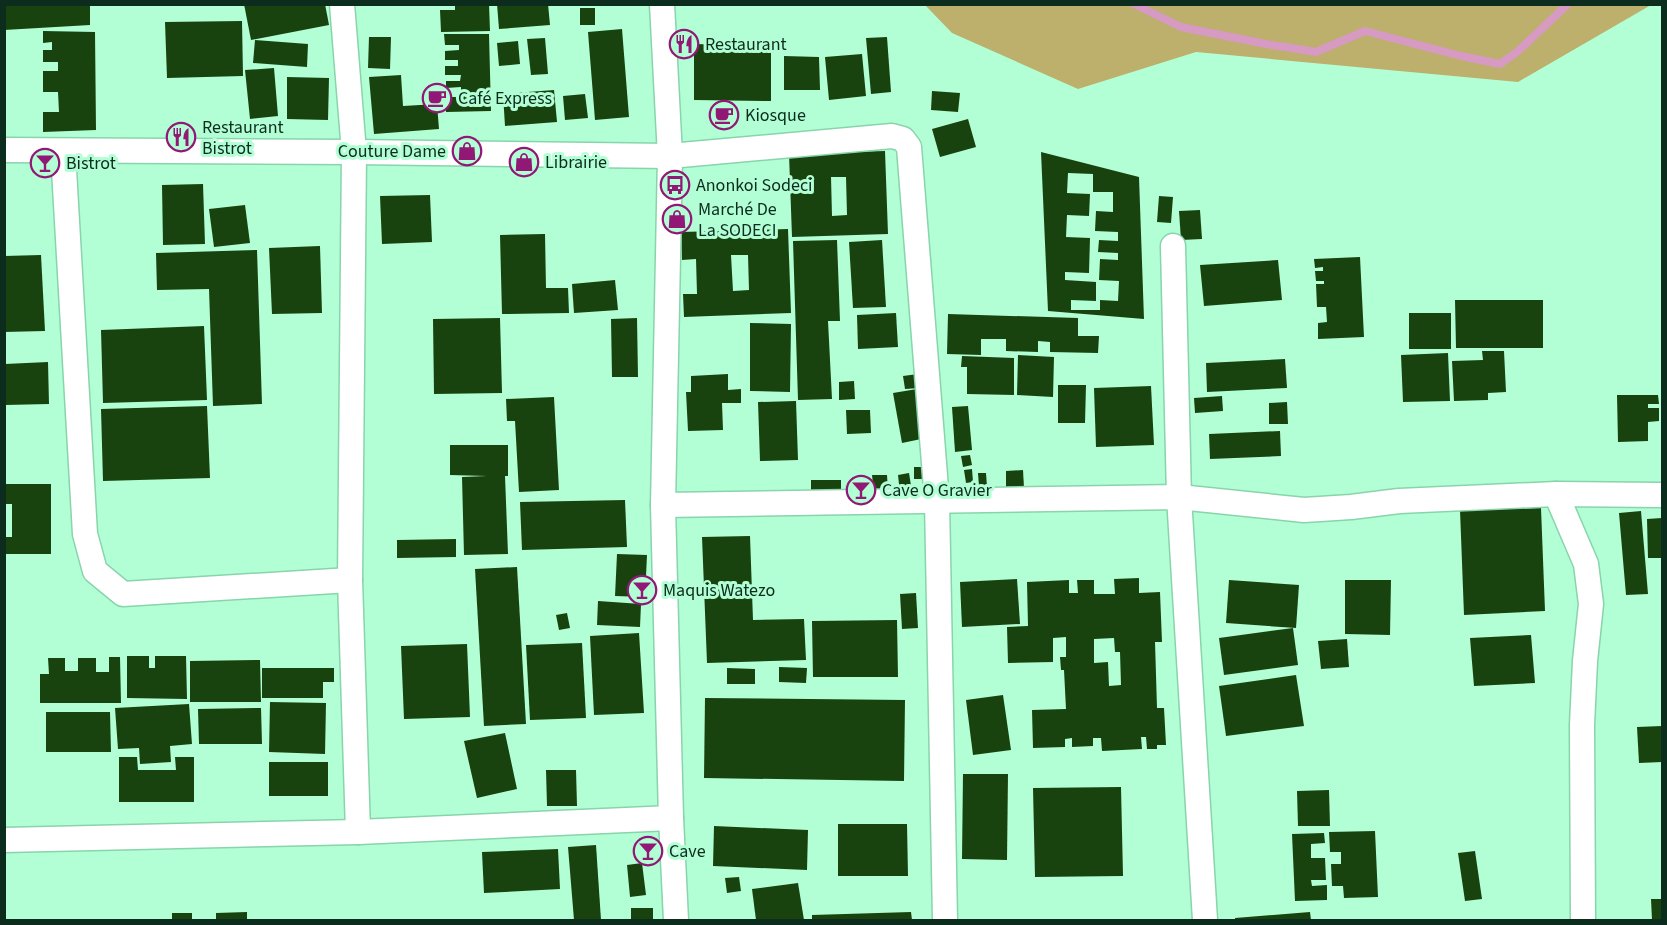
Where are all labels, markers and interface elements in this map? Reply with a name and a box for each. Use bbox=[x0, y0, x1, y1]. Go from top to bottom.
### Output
restaurant icon: Restaurant bbox=[668, 28, 700, 60]
place label: Restaurant bbox=[705, 32, 787, 57]
cafe icon: Café Express bbox=[421, 82, 453, 114]
place label: Café Express bbox=[458, 86, 552, 111]
cafe icon: Kiosque bbox=[708, 99, 740, 131]
place label: Kiosque bbox=[745, 103, 806, 128]
place label: Restaurant Bistrot bbox=[202, 115, 284, 161]
restaurant icon: Restaurant Bistrot bbox=[165, 121, 197, 153]
shop icon: Couture Dame bbox=[451, 135, 483, 167]
place label: Couture Dame bbox=[338, 139, 446, 164]
shop icon: Librairie bbox=[508, 146, 540, 178]
bar icon: Bistrot bbox=[29, 147, 61, 179]
place label: Librairie bbox=[545, 150, 607, 175]
place label: Bistrot bbox=[66, 151, 116, 176]
bus stop icon: Anonkoi Sodeci bbox=[659, 169, 691, 201]
place label: Anonkoi Sodeci bbox=[696, 173, 813, 198]
place label: Marché De La SODECI bbox=[698, 197, 777, 243]
shop icon: Marché De La SODECI bbox=[661, 203, 693, 235]
bar icon: Cave O Gravier bbox=[845, 474, 877, 506]
place label: Cave O Gravier bbox=[882, 478, 993, 503]
bar icon: Maquis Watezo bbox=[626, 574, 658, 606]
place label: Maquis Watezo bbox=[663, 578, 775, 603]
bar icon: Cave bbox=[632, 835, 664, 867]
place label: Cave bbox=[669, 839, 706, 864]

